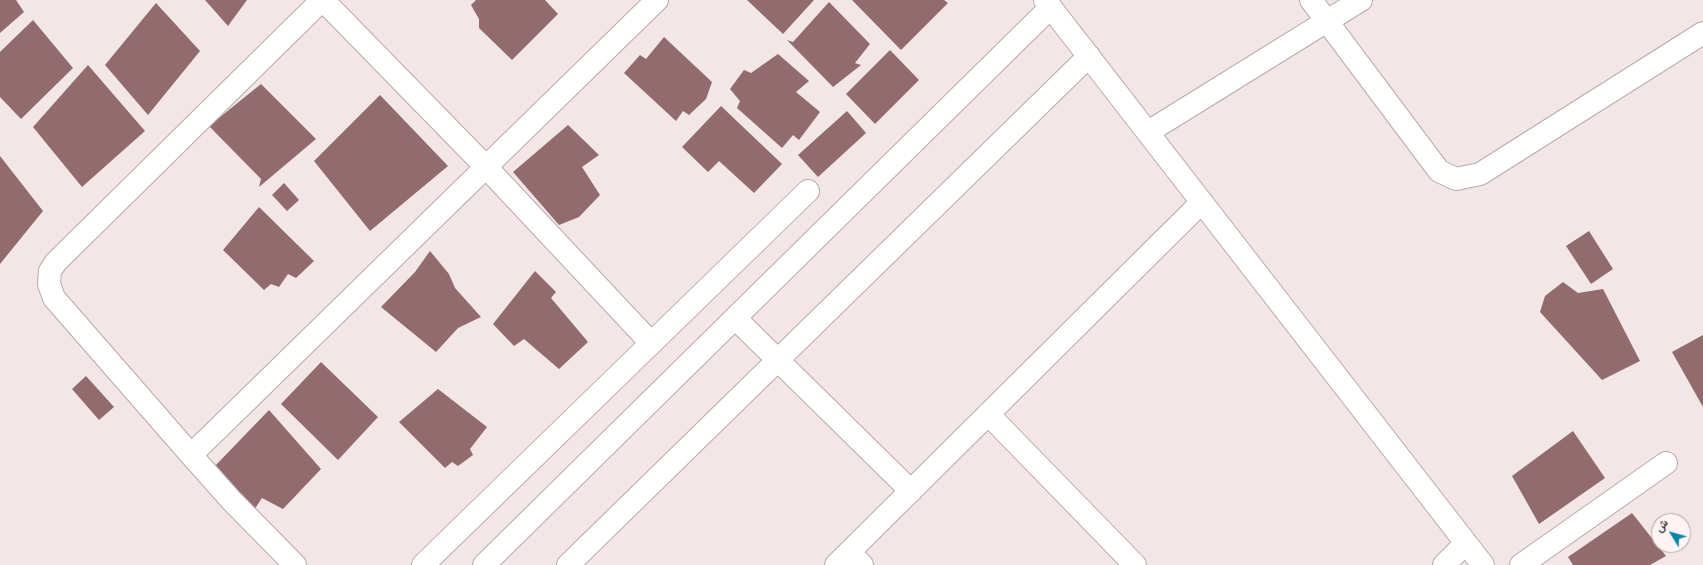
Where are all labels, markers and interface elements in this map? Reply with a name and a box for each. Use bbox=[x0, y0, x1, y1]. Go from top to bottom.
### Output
north arrow bbox=[1651, 513, 1691, 553]
text: ش bbox=[1653, 517, 1671, 535]

